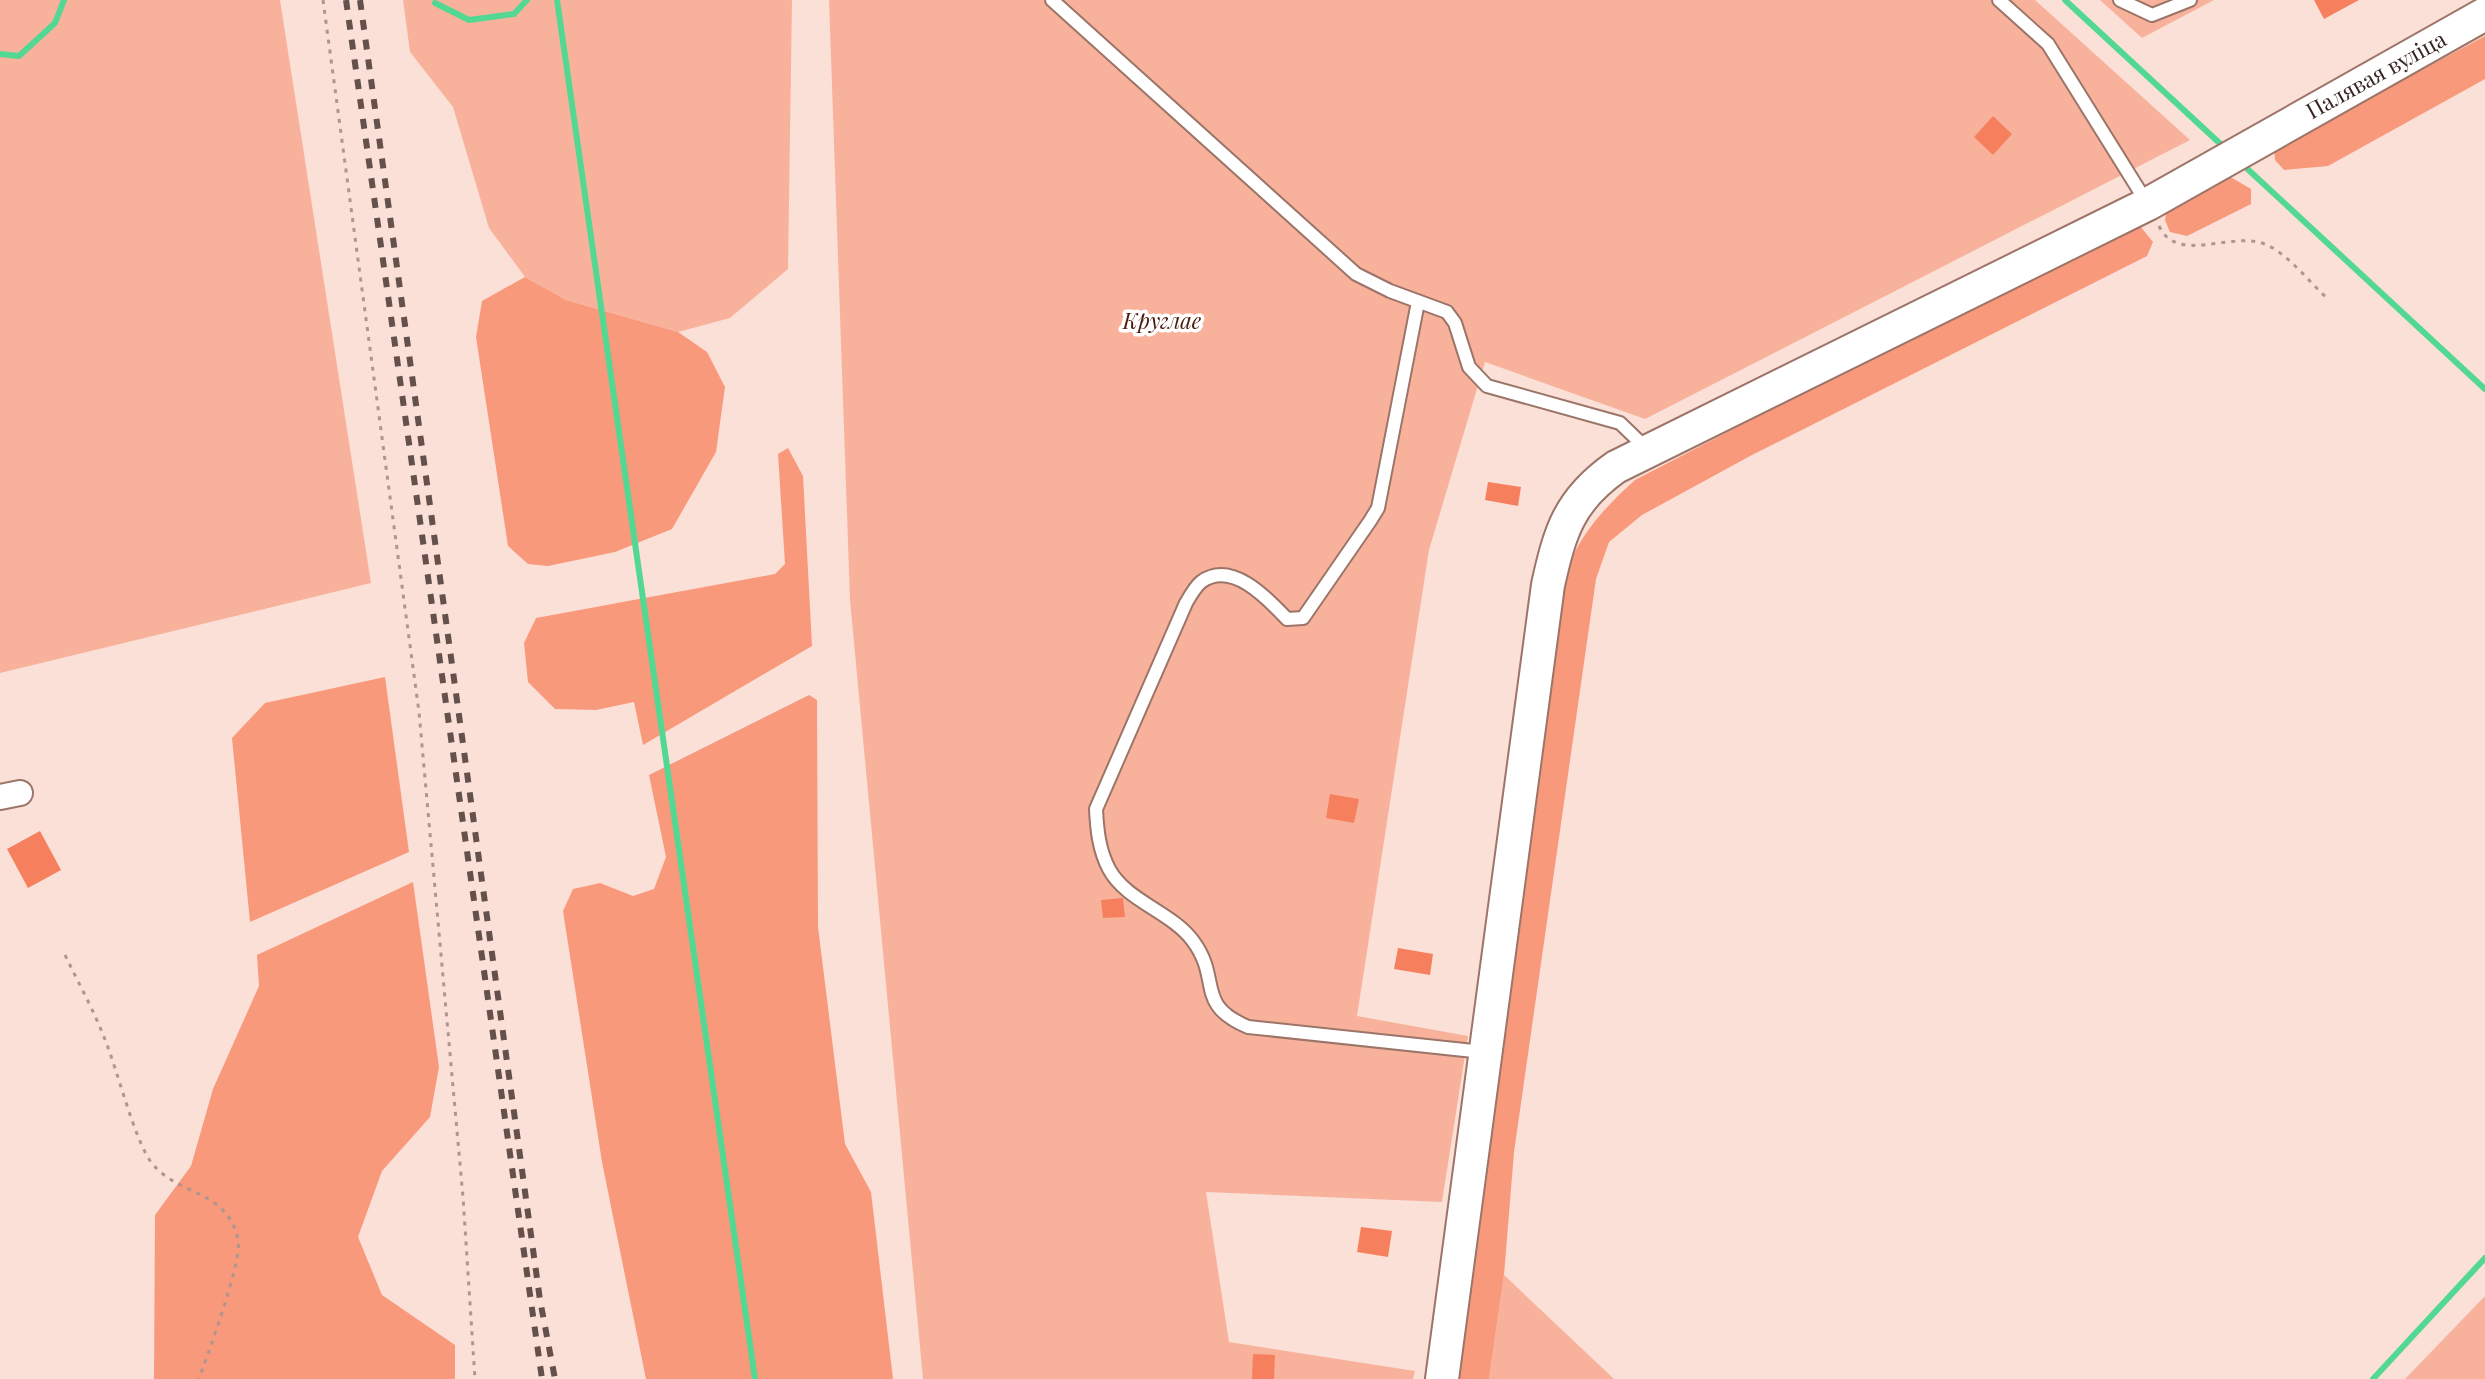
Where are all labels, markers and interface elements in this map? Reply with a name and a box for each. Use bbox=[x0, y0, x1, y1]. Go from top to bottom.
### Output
street label: Палявая вуліца bbox=[2300, 23, 2451, 125]
park label: Круглае bbox=[1122, 305, 1202, 335]

